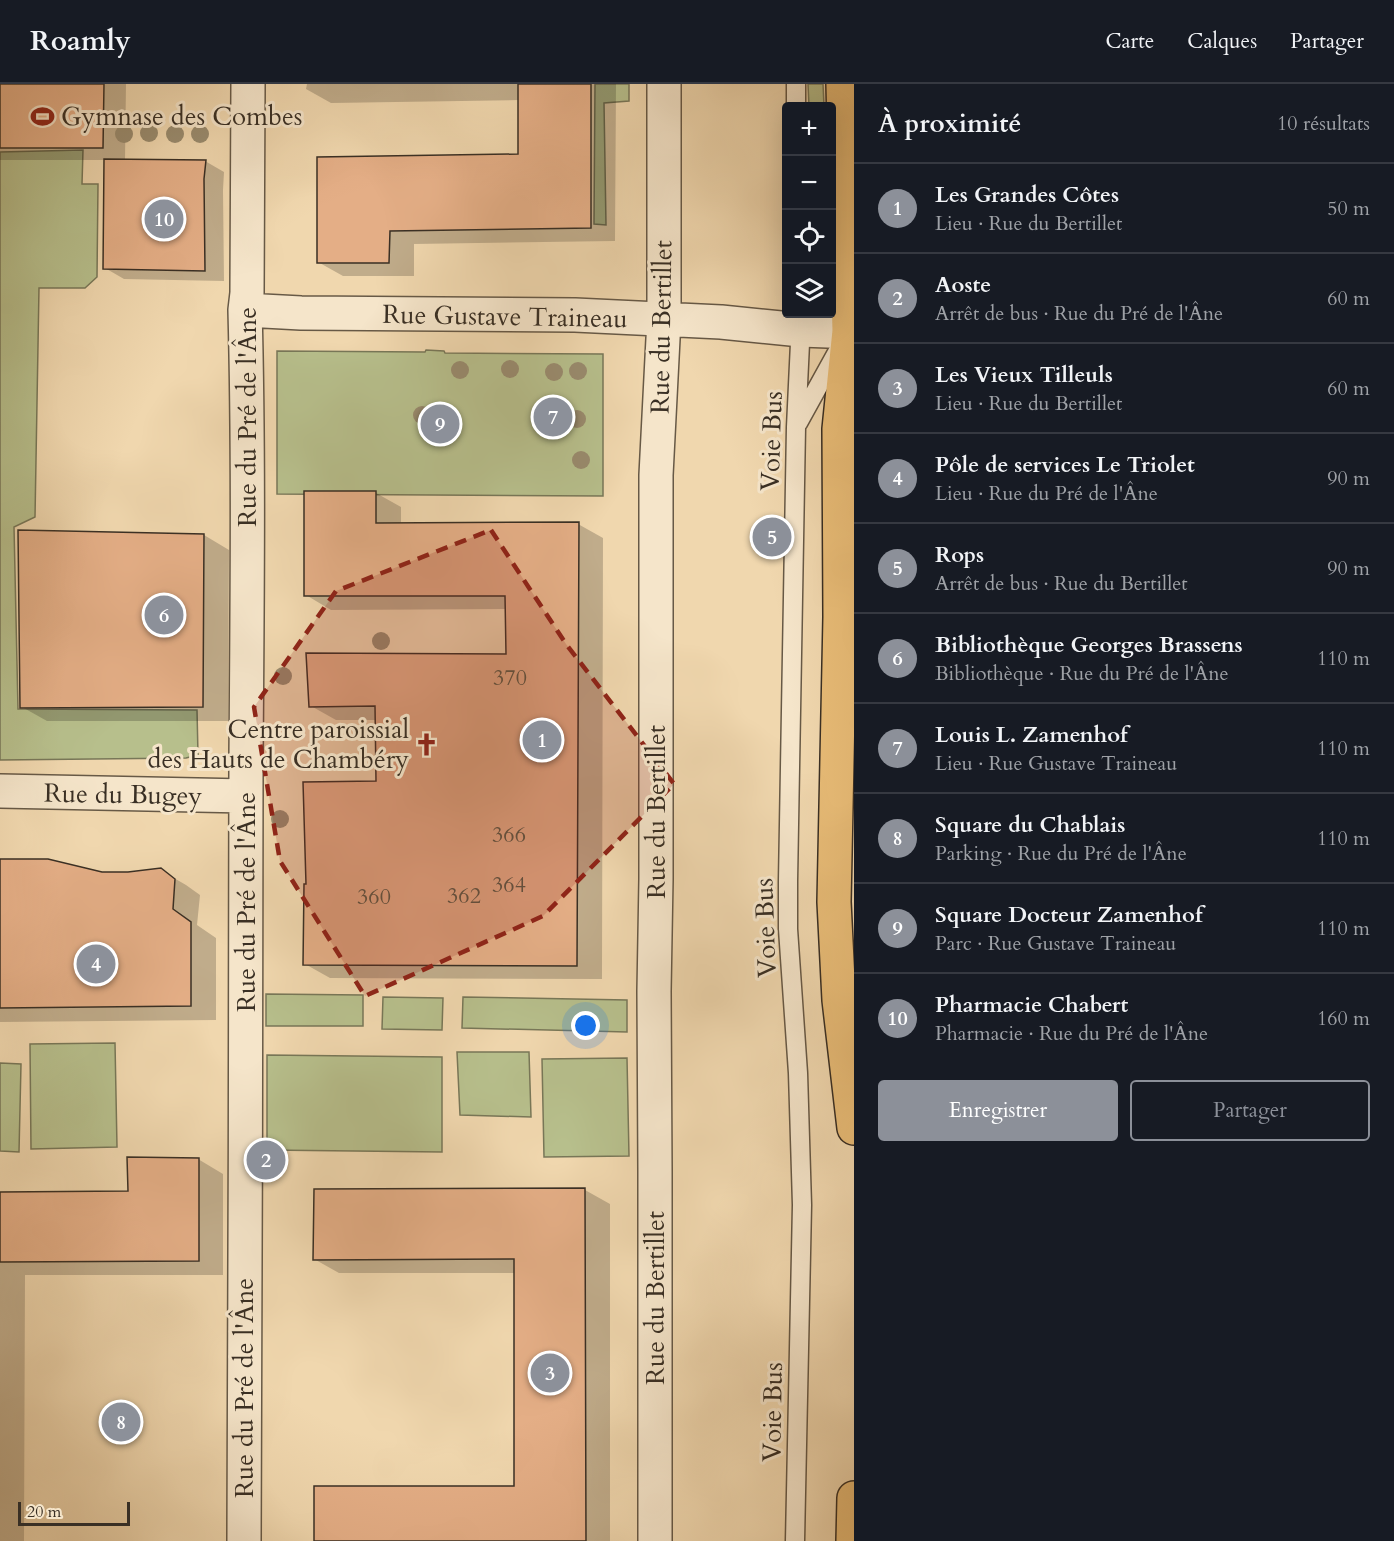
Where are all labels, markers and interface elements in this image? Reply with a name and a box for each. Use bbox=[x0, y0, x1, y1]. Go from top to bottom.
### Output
text: Roamly bbox=[30, 22, 131, 60]
text: Carte bbox=[1105, 27, 1154, 56]
text: Calques bbox=[1187, 27, 1257, 56]
text: Partager bbox=[1290, 27, 1364, 56]
place label: Gymnase des Combes bbox=[61, 99, 303, 134]
map controls bbox=[782, 102, 836, 318]
button: + bbox=[782, 102, 836, 156]
sports icon: Gymnase des Combes bbox=[30, 103, 56, 129]
text: À proximité bbox=[878, 106, 1021, 141]
text: 10 résultats bbox=[1277, 110, 1370, 137]
button: − bbox=[782, 156, 836, 210]
text: Les Grandes Côtes bbox=[935, 180, 1119, 210]
text: 1 bbox=[892, 195, 903, 222]
text: 50 m bbox=[1327, 195, 1370, 222]
pin: 10 bbox=[144, 196, 184, 242]
button: locate bbox=[782, 210, 836, 264]
text: Lieu · Rue du Bertillet bbox=[935, 210, 1122, 237]
street label: Rue du Bertillet bbox=[642, 240, 681, 414]
button: layers bbox=[782, 264, 836, 318]
text: Aoste bbox=[935, 270, 991, 300]
text: 2 bbox=[892, 285, 903, 312]
text: 60 m bbox=[1327, 285, 1370, 312]
street label: Rue Gustave Traineau bbox=[382, 297, 628, 336]
text: Arrêt de bus · Rue du Pré de l'Âne bbox=[935, 300, 1223, 327]
street label: Rue du Pré de l'Âne bbox=[230, 307, 265, 527]
text: Les Vieux Tilleuls bbox=[935, 360, 1113, 390]
text: 3 bbox=[892, 375, 903, 402]
text: 60 m bbox=[1327, 375, 1370, 402]
street label: Voie Bus bbox=[752, 390, 791, 492]
text: Lieu · Rue du Bertillet bbox=[935, 390, 1122, 417]
pin: 7 bbox=[534, 394, 572, 440]
pin: 9 bbox=[420, 402, 460, 446]
text: Pôle de services Le Triolet bbox=[935, 450, 1195, 480]
text: 4 bbox=[892, 465, 903, 492]
text: 90 m bbox=[1327, 465, 1370, 492]
text: Lieu · Rue du Pré de l'Âne bbox=[935, 480, 1158, 507]
pin: 5 bbox=[752, 514, 792, 560]
text: Rops bbox=[935, 540, 984, 570]
text: 5 bbox=[892, 555, 903, 582]
text: 90 m bbox=[1327, 555, 1370, 582]
text: Arrêt de bus · Rue du Bertillet bbox=[935, 570, 1188, 597]
pin: 6 bbox=[144, 592, 184, 638]
text: Bibliothèque Georges Brassens bbox=[935, 630, 1243, 660]
text: 6 bbox=[892, 645, 903, 672]
text: 110 m bbox=[1317, 645, 1370, 672]
text: Bibliothèque · Rue du Pré de l'Âne bbox=[935, 660, 1229, 687]
house number: 370 bbox=[493, 663, 527, 693]
place label: Centre paroissial des Hauts de Chambéry bbox=[148, 712, 409, 777]
pin: 1 bbox=[522, 718, 562, 762]
text: Louis L. Zamenhof bbox=[935, 720, 1128, 750]
street label: Rue du Bertillet bbox=[639, 725, 674, 899]
church icon: Centre paroissial des Hauts de Chambéry bbox=[414, 731, 440, 757]
text: 7 bbox=[892, 735, 903, 762]
text: 110 m bbox=[1317, 735, 1370, 762]
text: Lieu · Rue Gustave Traineau bbox=[935, 750, 1177, 777]
street label: Rue du Bugey bbox=[44, 776, 203, 813]
street label: Rue du Pré de l'Âne bbox=[229, 792, 264, 1012]
text: Square du Chablais bbox=[935, 810, 1125, 840]
house number: 366 bbox=[492, 820, 526, 850]
text: 8 bbox=[892, 825, 903, 852]
text: 110 m bbox=[1317, 825, 1370, 852]
text: Parking · Rue du Pré de l'Âne bbox=[935, 840, 1187, 867]
house number: 364 bbox=[492, 870, 526, 900]
street label: Voie Bus bbox=[746, 877, 785, 979]
house number: 362 bbox=[447, 881, 481, 911]
house number: 360 bbox=[357, 882, 391, 912]
text: Square Docteur Zamenhof bbox=[935, 900, 1202, 930]
text: 9 bbox=[892, 915, 903, 942]
text: 110 m bbox=[1317, 915, 1370, 942]
text: Parc · Rue Gustave Traineau bbox=[935, 930, 1176, 957]
pin: 4 bbox=[76, 942, 116, 986]
text: Pharmacie Chabert bbox=[935, 990, 1128, 1020]
text: 10 bbox=[887, 1005, 908, 1032]
text: 160 m bbox=[1317, 1005, 1370, 1032]
your location bbox=[571, 1011, 600, 1040]
text: Pharmacie · Rue du Pré de l'Âne bbox=[935, 1020, 1208, 1047]
button: Enregistrer bbox=[878, 1080, 1118, 1141]
button: Partager bbox=[1130, 1080, 1370, 1141]
pin: 2 bbox=[246, 1138, 286, 1182]
street label: Rue du Bertillet bbox=[638, 1211, 673, 1385]
street label: Rue du Pré de l'Âne bbox=[227, 1278, 262, 1498]
pin: 3 bbox=[530, 1350, 570, 1396]
street label: Voie Bus bbox=[754, 1362, 791, 1462]
pin: 8 bbox=[102, 1400, 140, 1444]
scale bar bbox=[18, 1499, 130, 1526]
text: 20 m bbox=[27, 1501, 61, 1523]

